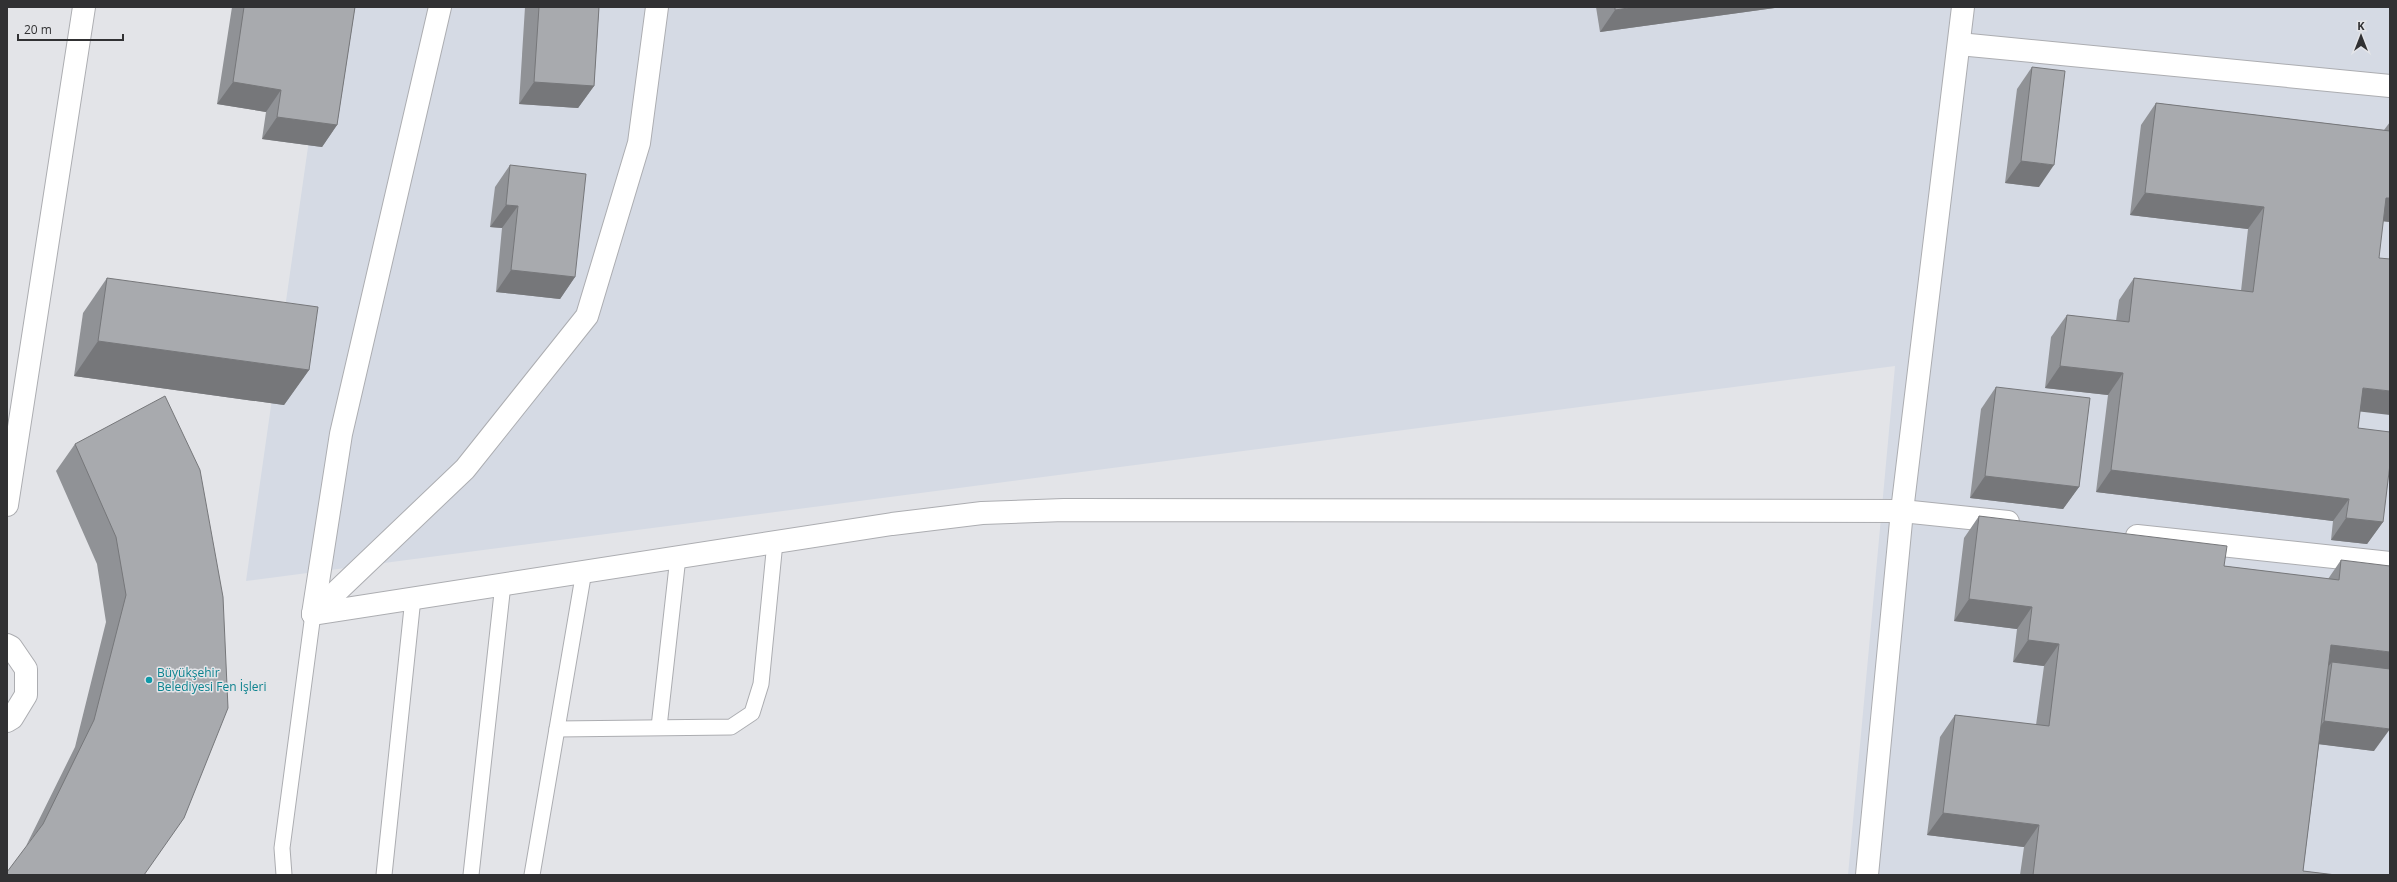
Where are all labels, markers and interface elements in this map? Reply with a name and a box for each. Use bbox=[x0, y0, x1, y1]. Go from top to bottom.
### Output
scale bar bbox=[18, 16, 123, 42]
north arrow bbox=[2341, 16, 2381, 56]
text: K bbox=[2357, 18, 2365, 33]
text: 20 m bbox=[24, 21, 52, 38]
place label: Büyükşehir Belediyesi Fen İşleri bbox=[157, 664, 266, 695]
marker: Büyükşehir Belediyesi Fen İşleri bbox=[144, 675, 154, 685]

